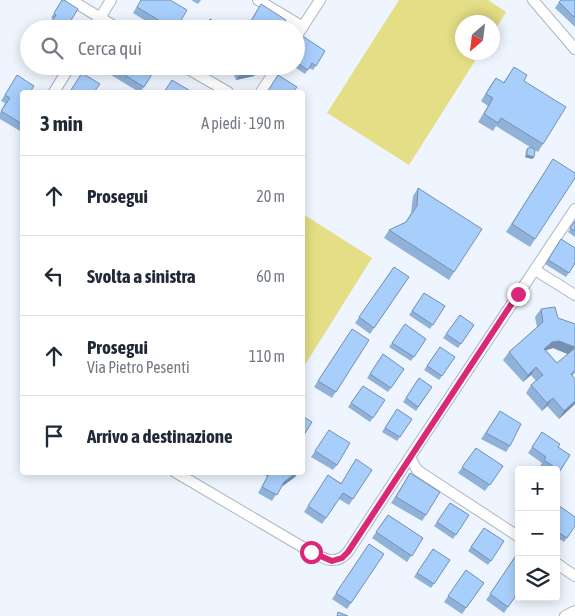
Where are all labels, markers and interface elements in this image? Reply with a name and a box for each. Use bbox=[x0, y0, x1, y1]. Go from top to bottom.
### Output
north arrow bbox=[455, 15, 500, 60]
search box bbox=[20, 20, 305, 75]
icon: search bbox=[38, 34, 66, 62]
text: Cerca qui bbox=[78, 37, 142, 59]
text: 3 min bbox=[40, 111, 83, 135]
text: A piedi · 190 m bbox=[201, 114, 285, 132]
icon: ahead bbox=[40, 182, 68, 210]
text: Prosegui bbox=[87, 185, 148, 207]
text: 20 m bbox=[256, 187, 285, 205]
icon: left bbox=[40, 262, 68, 290]
text: Svolta a sinistra bbox=[87, 265, 196, 287]
text: 60 m bbox=[256, 267, 285, 285]
route end bbox=[507, 283, 530, 306]
text: Prosegui bbox=[87, 336, 148, 358]
icon: ahead bbox=[40, 342, 68, 370]
text: 110 m bbox=[249, 347, 285, 365]
text: Via Pietro Pesenti bbox=[87, 358, 190, 376]
icon: arrive bbox=[40, 422, 68, 450]
text: Arrivo a destinazione bbox=[87, 425, 233, 447]
map controls bbox=[515, 466, 560, 601]
button: + bbox=[515, 466, 560, 511]
button: − bbox=[515, 511, 560, 556]
route start bbox=[300, 541, 323, 564]
button: layers bbox=[515, 556, 560, 601]

